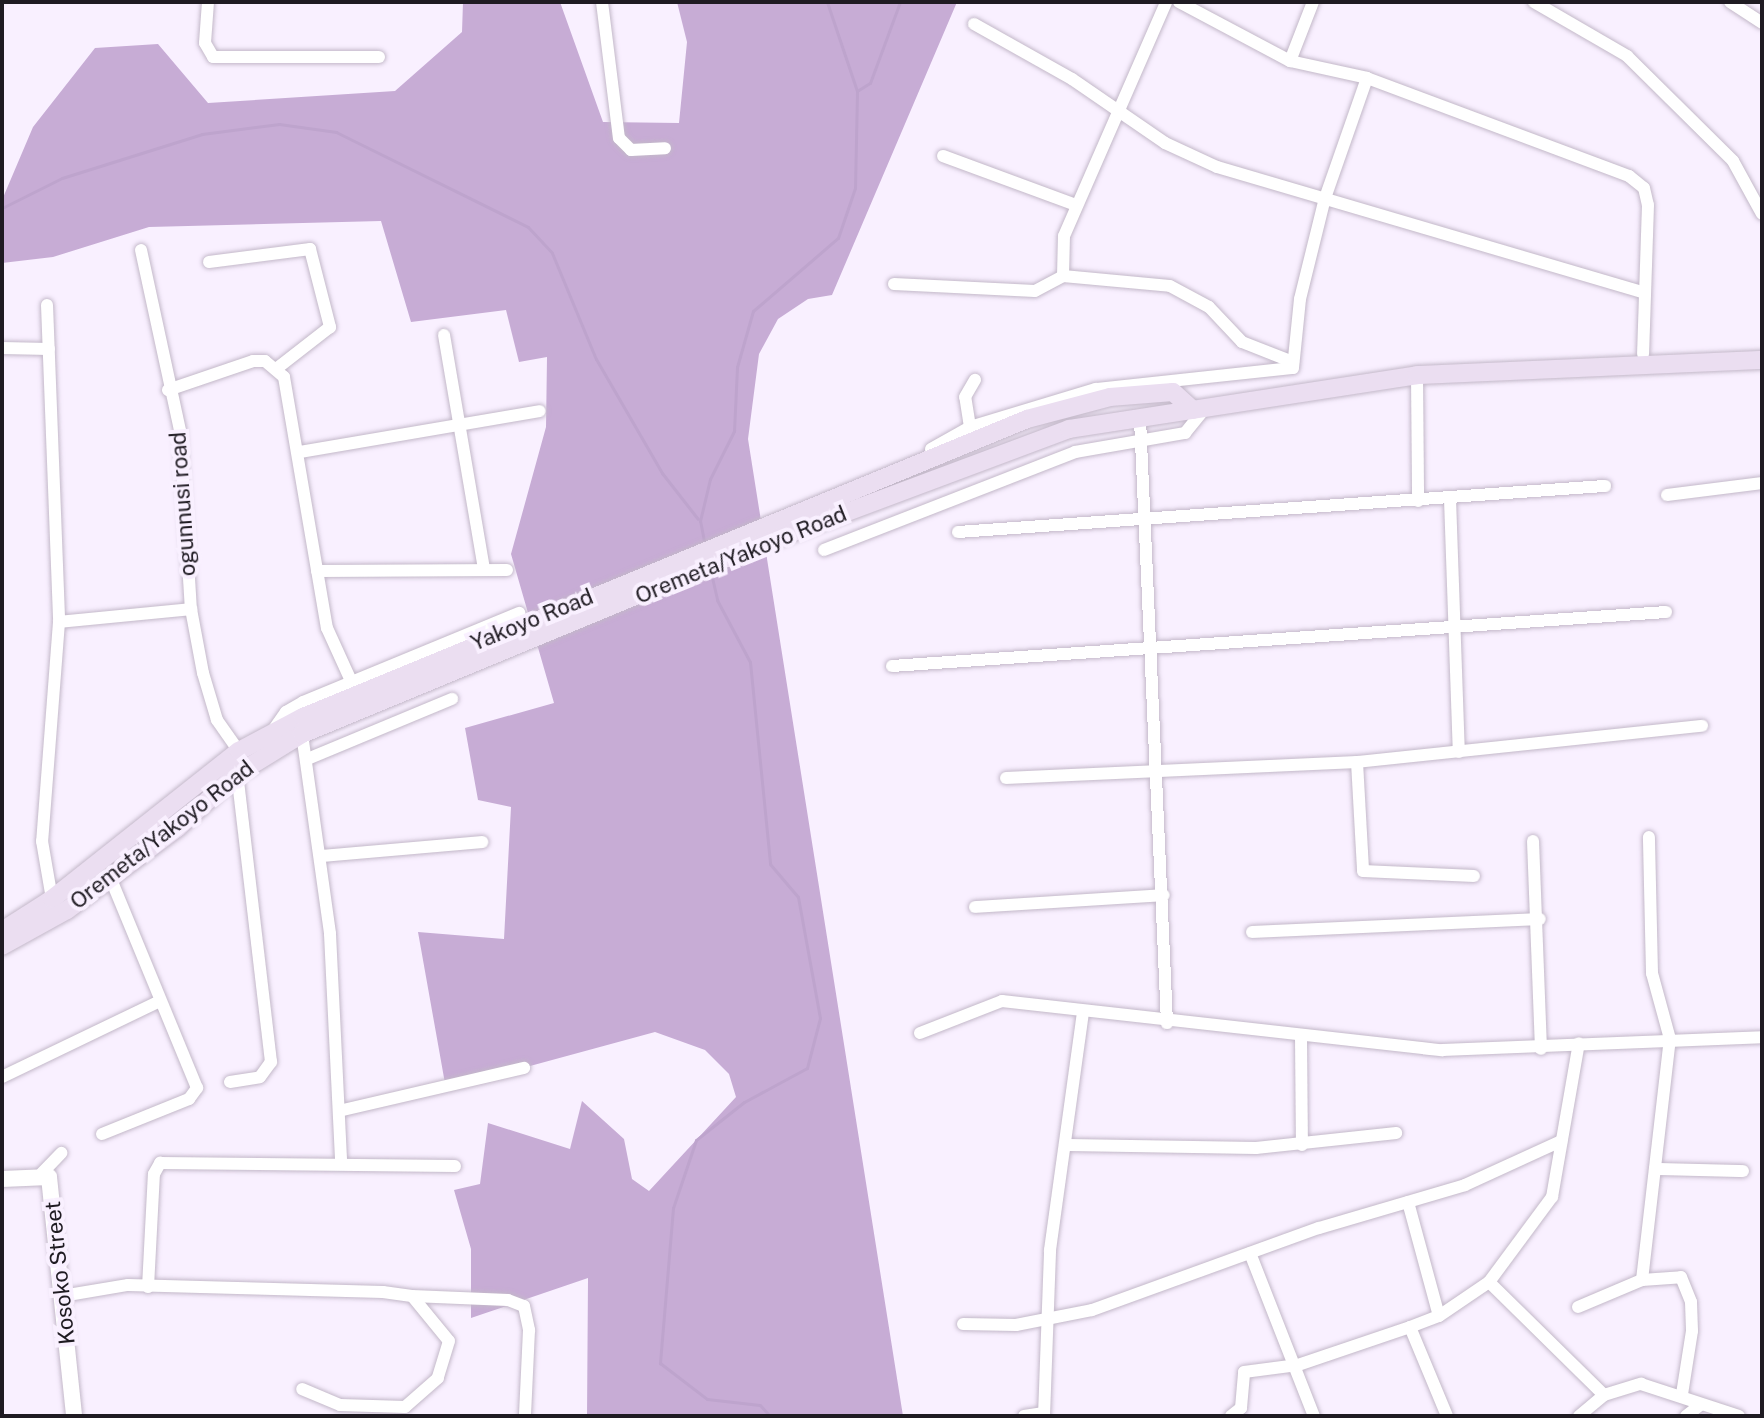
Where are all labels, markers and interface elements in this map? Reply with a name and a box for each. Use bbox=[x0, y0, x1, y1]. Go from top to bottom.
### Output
street label: ogunnusi road bbox=[165, 431, 201, 577]
street label: Oremeta/Yakoyo Road bbox=[631, 500, 851, 610]
street label: Yakoyo Road bbox=[467, 583, 597, 657]
street label: Oremeta/Yakoyo Road bbox=[65, 755, 259, 915]
street label: Kosoko Street bbox=[39, 1200, 81, 1346]

